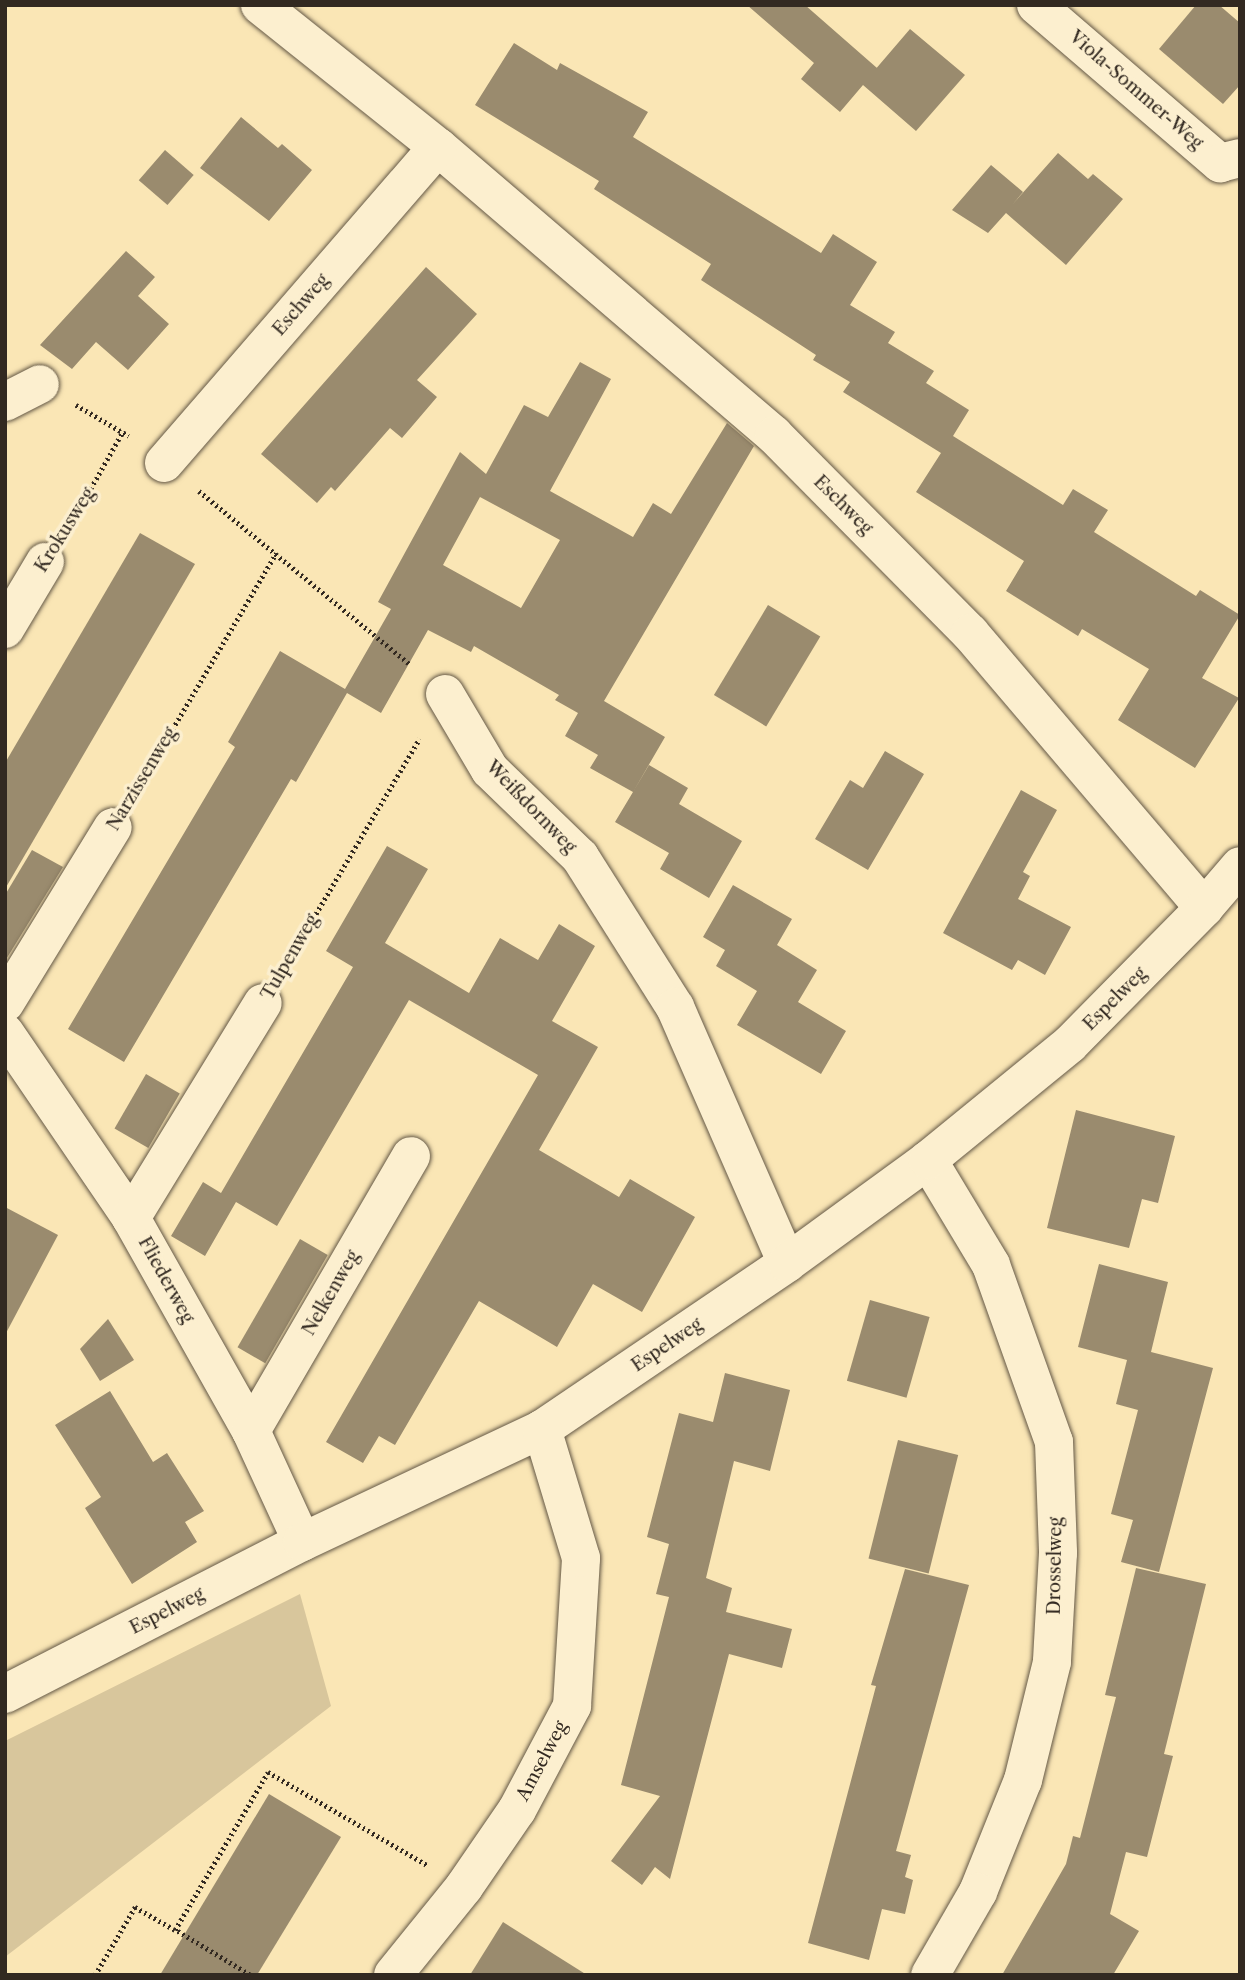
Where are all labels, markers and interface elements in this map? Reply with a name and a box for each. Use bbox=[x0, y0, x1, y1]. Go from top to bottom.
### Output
street label: Viola-Sommer-Weg bbox=[1065, 26, 1207, 154]
street label: Eschweg bbox=[268, 270, 334, 340]
street label: Eschweg bbox=[809, 471, 877, 539]
street label: Krokusweg bbox=[31, 484, 99, 576]
street label: Narzissenweg bbox=[103, 723, 181, 835]
street label: Weißdornweg bbox=[481, 756, 581, 858]
street label: Tulpenweg bbox=[257, 910, 323, 1004]
street label: Espelweg bbox=[1079, 963, 1151, 1035]
street label: Fliederweg bbox=[133, 1233, 199, 1327]
street label: Nelkenweg bbox=[298, 1247, 364, 1339]
street label: Espelweg bbox=[628, 1314, 706, 1376]
street label: Drosselweg bbox=[1043, 1517, 1067, 1615]
street label: Espelweg bbox=[126, 1583, 208, 1639]
street label: Amselweg bbox=[512, 1717, 572, 1805]

